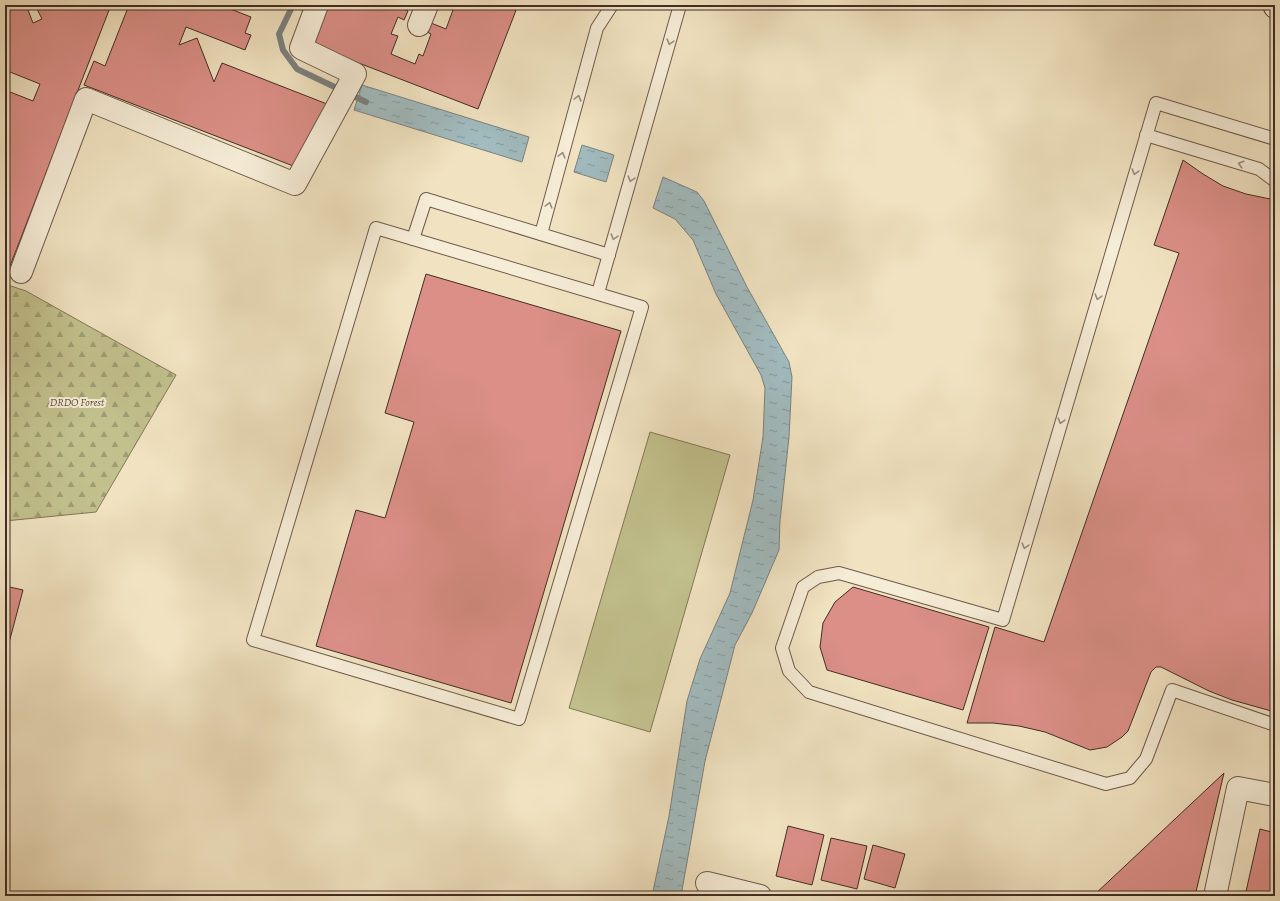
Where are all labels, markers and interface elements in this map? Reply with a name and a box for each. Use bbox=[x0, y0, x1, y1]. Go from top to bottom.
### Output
one-way arrow bbox=[666, 39, 675, 46]
one-way arrow bbox=[573, 95, 582, 102]
one-way arrow bbox=[557, 152, 566, 159]
one-way arrow bbox=[1238, 160, 1245, 169]
one-way arrow bbox=[1131, 168, 1140, 175]
one-way arrow bbox=[627, 175, 636, 182]
one-way arrow bbox=[544, 201, 553, 208]
one-way arrow bbox=[610, 233, 619, 240]
one-way arrow bbox=[1094, 293, 1103, 300]
park label: DRDO Forest bbox=[50, 395, 105, 410]
one-way arrow bbox=[1057, 418, 1066, 425]
one-way arrow bbox=[1021, 542, 1030, 549]

